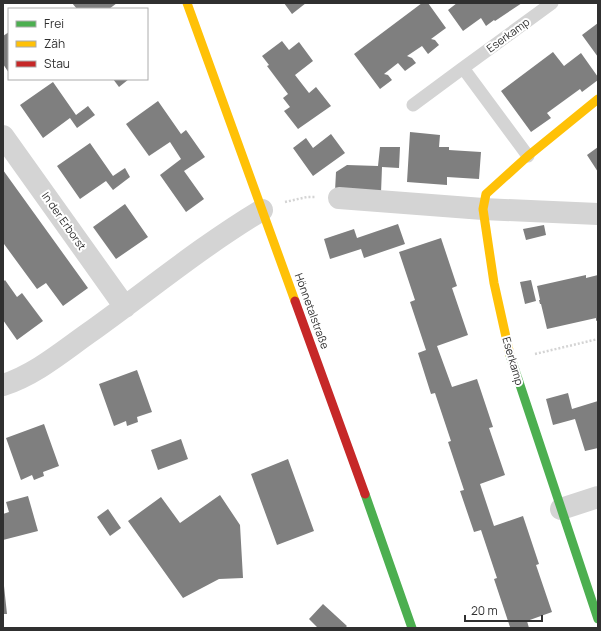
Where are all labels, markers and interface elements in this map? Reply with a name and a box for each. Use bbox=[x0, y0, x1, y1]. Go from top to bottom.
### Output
legend bbox=[8, 8, 148, 80]
street label: Eserkamp bbox=[483, 14, 533, 55]
text: Frei bbox=[44, 15, 64, 32]
text: Zäh bbox=[44, 35, 65, 52]
text: Stau bbox=[44, 55, 70, 72]
street label: In der Erborst bbox=[39, 189, 90, 253]
street label: Hönnetalstraße bbox=[292, 271, 333, 351]
street label: Eserkamp bbox=[499, 335, 528, 387]
scale bar bbox=[465, 597, 542, 623]
text: 20 m bbox=[471, 602, 498, 619]

